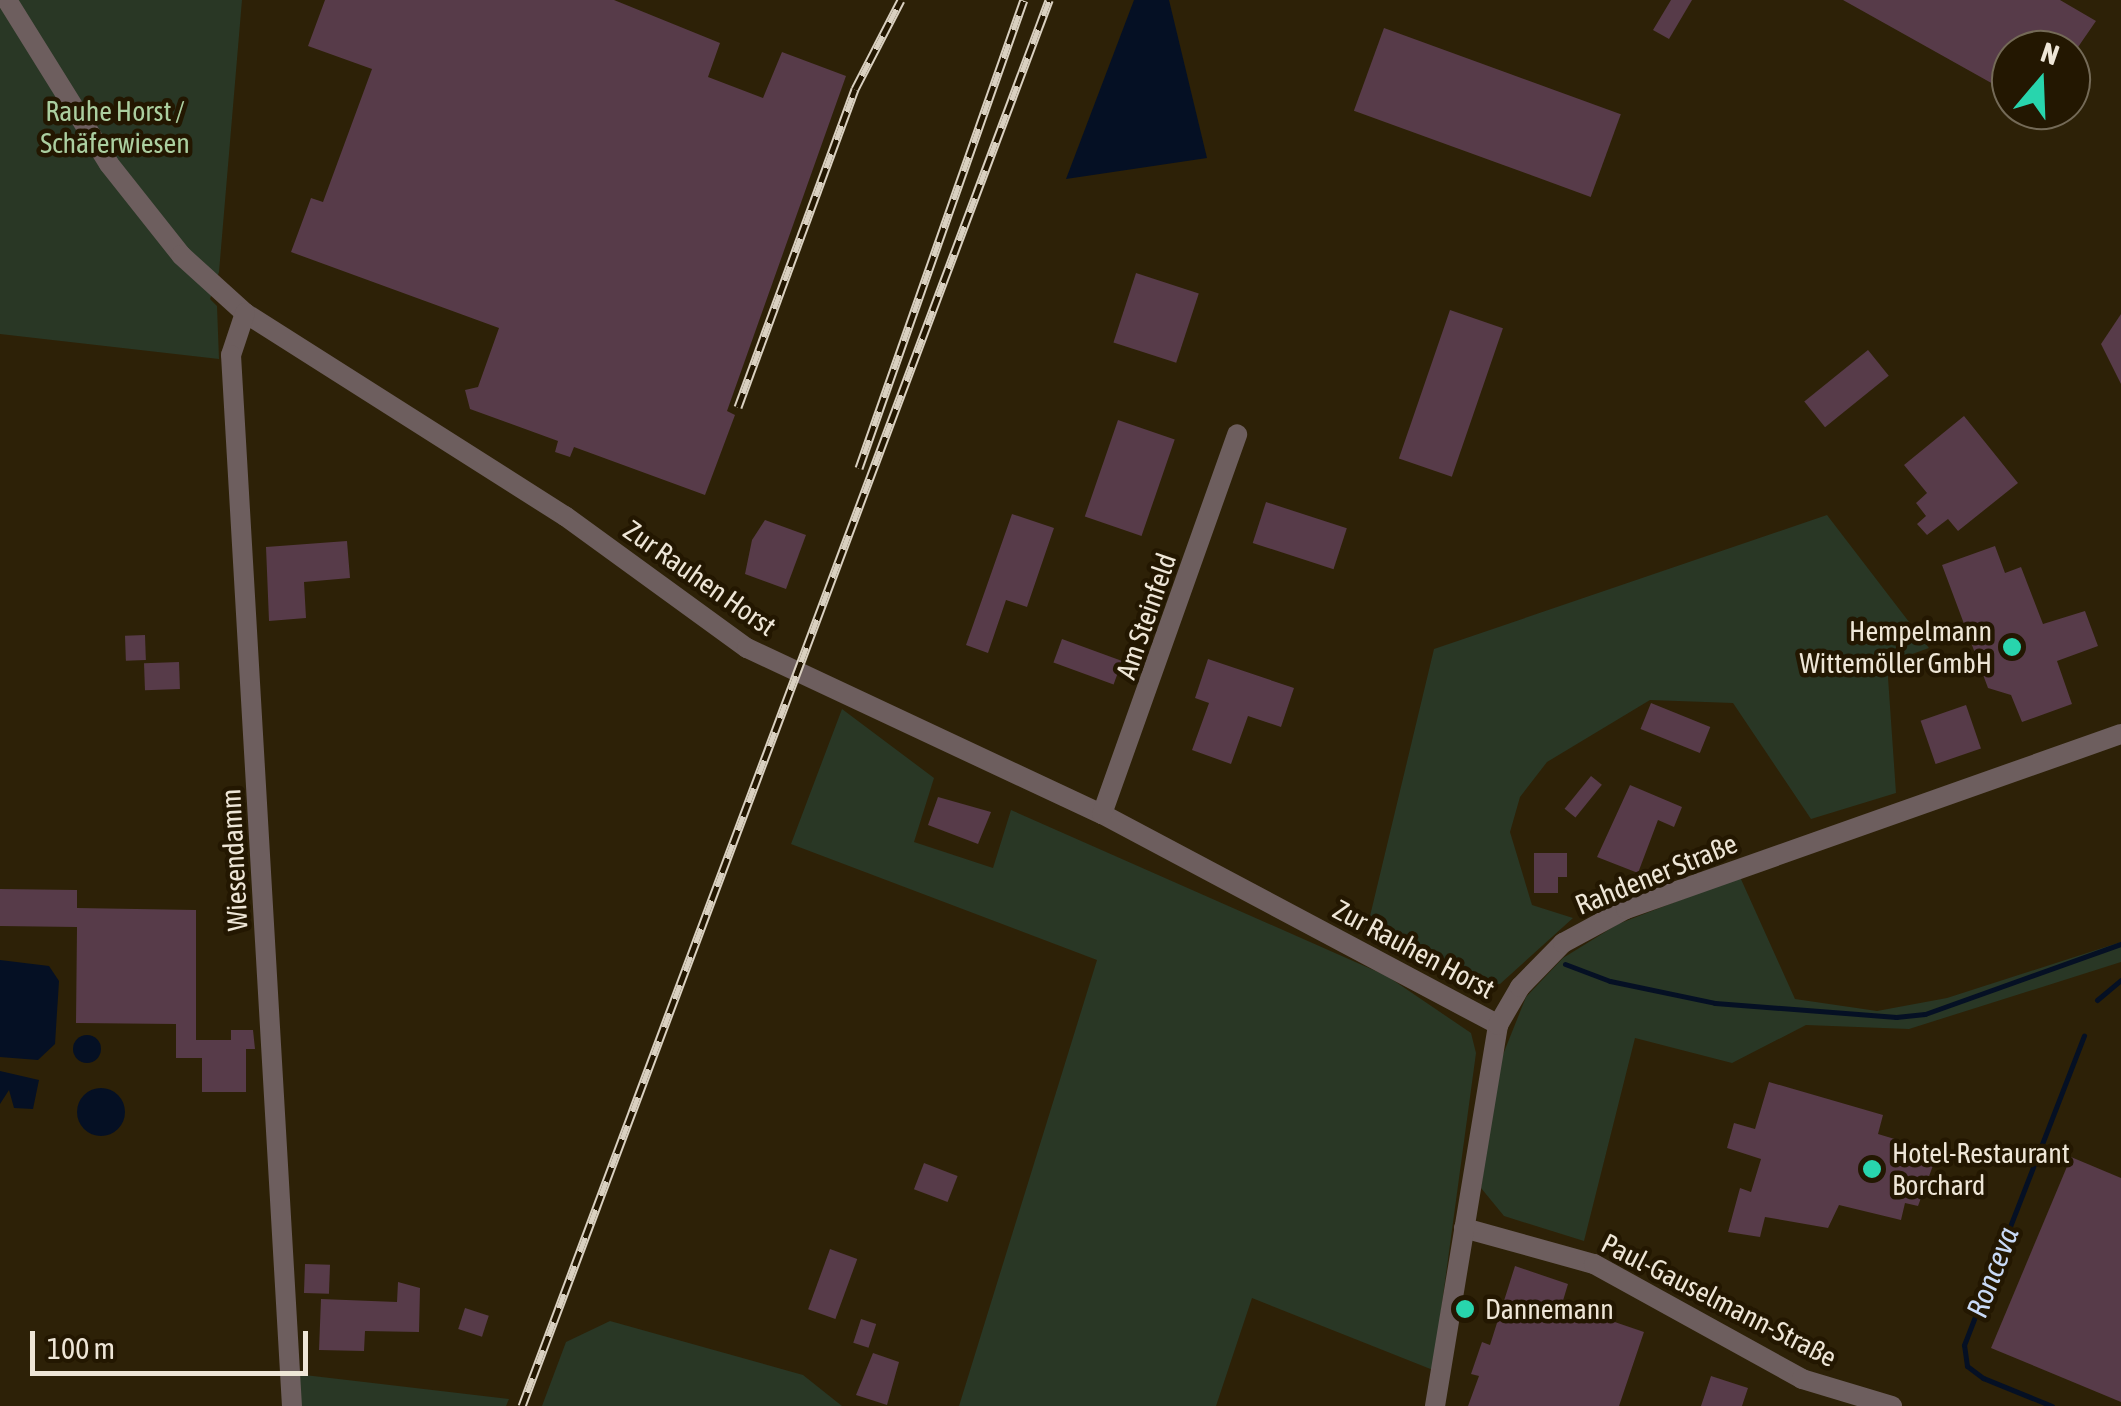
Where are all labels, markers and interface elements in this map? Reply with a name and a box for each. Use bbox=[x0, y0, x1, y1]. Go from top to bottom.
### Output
north arrow bbox=[1991, 30, 2091, 130]
text: N bbox=[2037, 36, 2063, 71]
park label: Rauhe Horst / Schäferwiesen bbox=[40, 94, 190, 160]
street label: Zur Rauhen Horst bbox=[617, 513, 783, 643]
street label: Am Steinfeld bbox=[1109, 549, 1183, 683]
place label: Hempelmann Wittemöller GmbH bbox=[1799, 614, 1992, 680]
marker: Hempelmann Wittemöller GmbH bbox=[2001, 636, 2023, 658]
street label: Wiesendamm bbox=[214, 788, 254, 932]
street label: Rahdener Straße bbox=[1570, 826, 1742, 922]
street label: Zur Rauhen Horst bbox=[1327, 892, 1501, 1006]
place label: Hotel-Restaurant Borchard bbox=[1892, 1136, 2070, 1202]
marker: Hotel-Restaurant Borchard bbox=[1861, 1158, 1883, 1180]
water label: Ronceva bbox=[1958, 1222, 2026, 1322]
street label: Paul-Gauselmann-Straße bbox=[1596, 1226, 1842, 1374]
place label: Dannemann bbox=[1485, 1292, 1614, 1326]
marker: Dannemann bbox=[1454, 1298, 1476, 1320]
scale bar bbox=[35, 1311, 312, 1373]
text: 100 m bbox=[47, 1331, 115, 1365]

